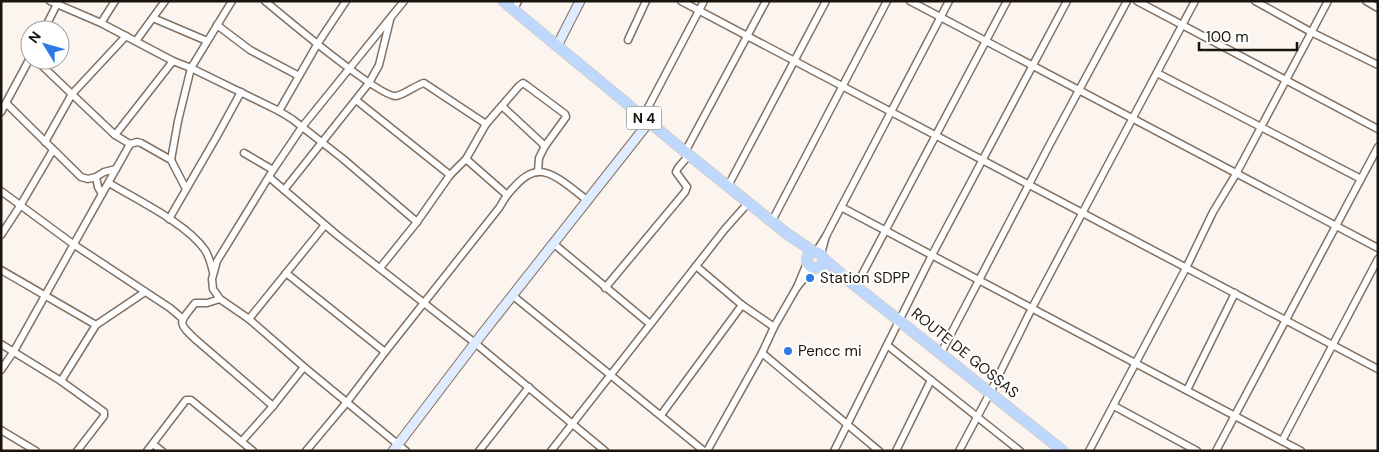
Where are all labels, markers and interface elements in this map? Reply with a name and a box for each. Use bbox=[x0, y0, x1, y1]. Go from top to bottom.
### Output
north arrow bbox=[20, 20, 70, 70]
scale bar bbox=[1199, 20, 1296, 52]
text: 100 m bbox=[1206, 27, 1249, 47]
text: N bbox=[24, 28, 45, 47]
road number: N 4 bbox=[626, 106, 662, 130]
place label: Station SDPP bbox=[820, 268, 910, 288]
marker: Station SDPP bbox=[804, 272, 816, 284]
street label: ROUTE DE GOSSAS bbox=[907, 303, 1023, 403]
place label: Pencc mi bbox=[798, 341, 862, 361]
marker: Pencc mi bbox=[782, 345, 794, 357]

